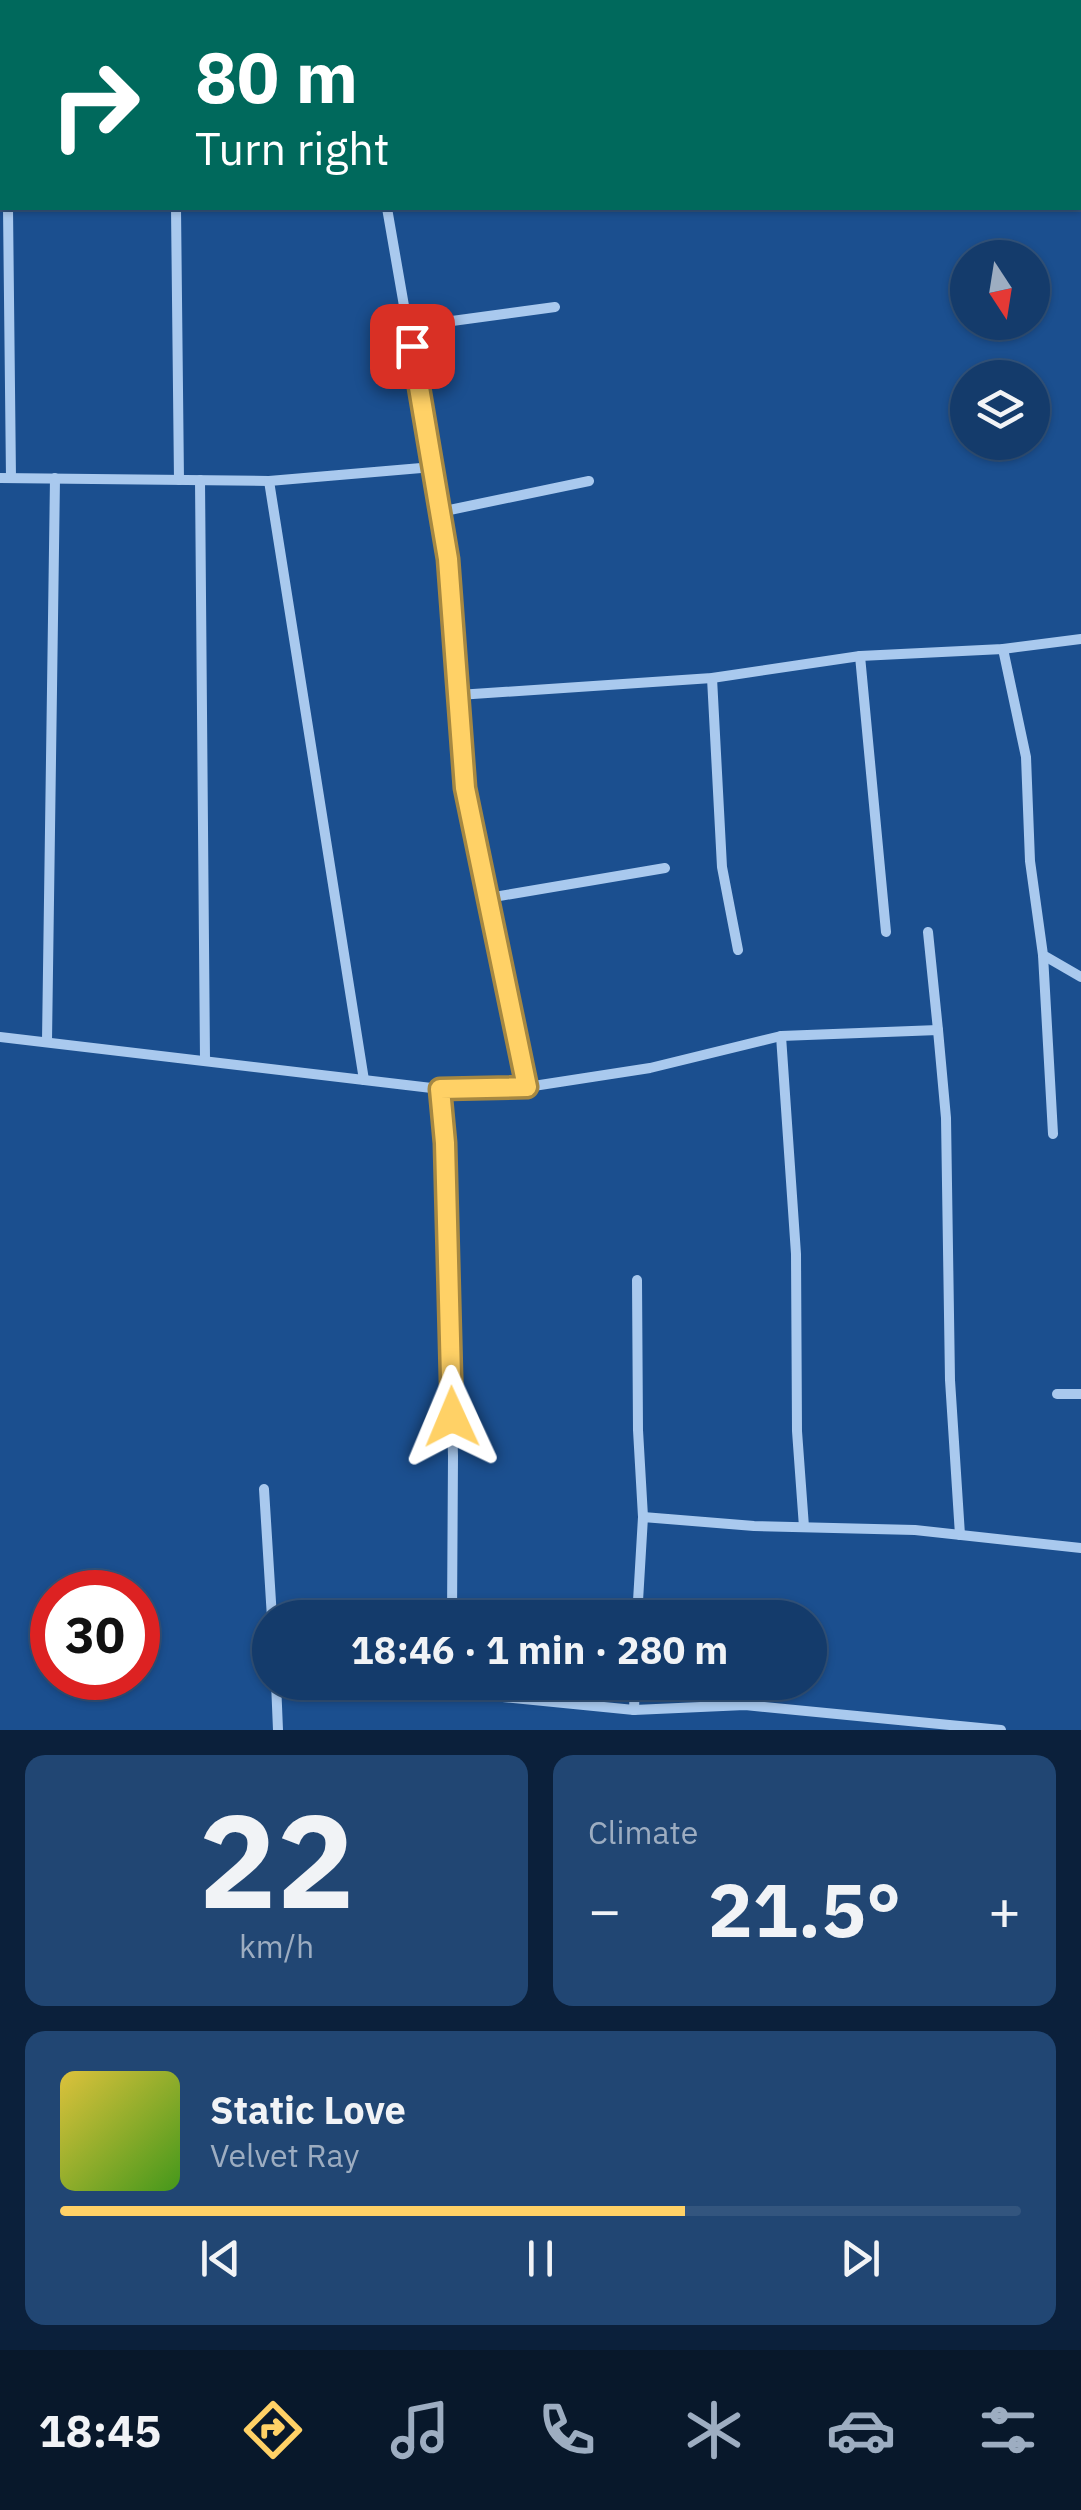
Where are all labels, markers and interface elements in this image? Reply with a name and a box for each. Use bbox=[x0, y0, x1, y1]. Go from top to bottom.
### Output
text: 80 m bbox=[195, 31, 358, 122]
icon: right bbox=[30, 40, 160, 170]
text: Turn right bbox=[195, 119, 390, 177]
north arrow bbox=[950, 240, 1050, 340]
map controls bbox=[950, 240, 1050, 460]
pin bbox=[370, 304, 455, 389]
icon: arrive bbox=[385, 319, 440, 374]
button: layers bbox=[950, 360, 1050, 460]
position arrow bbox=[400, 1365, 504, 1469]
speed limit sign: 30 bbox=[30, 1570, 160, 1700]
text: 18:46 · 1 min · 280 m bbox=[351, 1625, 728, 1674]
text: 22 bbox=[198, 1775, 355, 1944]
text: Climate bbox=[588, 1811, 698, 1853]
text: 21.5° bbox=[708, 1860, 901, 1958]
text: − bbox=[588, 1874, 621, 1945]
text: + bbox=[988, 1874, 1021, 1945]
text: km/h bbox=[239, 1925, 314, 1967]
text: Static Love bbox=[210, 2085, 406, 2134]
text: Velvet Ray bbox=[210, 2134, 359, 2176]
icon: previous bbox=[193, 2231, 248, 2286]
icon: pause bbox=[513, 2231, 568, 2286]
icon: next bbox=[833, 2231, 888, 2286]
icon: directions bbox=[238, 2395, 308, 2465]
icon: music bbox=[385, 2395, 455, 2465]
icon: phone bbox=[532, 2395, 602, 2465]
icon: climate bbox=[679, 2395, 749, 2465]
icon: car bbox=[826, 2395, 896, 2465]
icon: filters bbox=[973, 2395, 1043, 2465]
text: 18:45 bbox=[38, 2401, 161, 2459]

